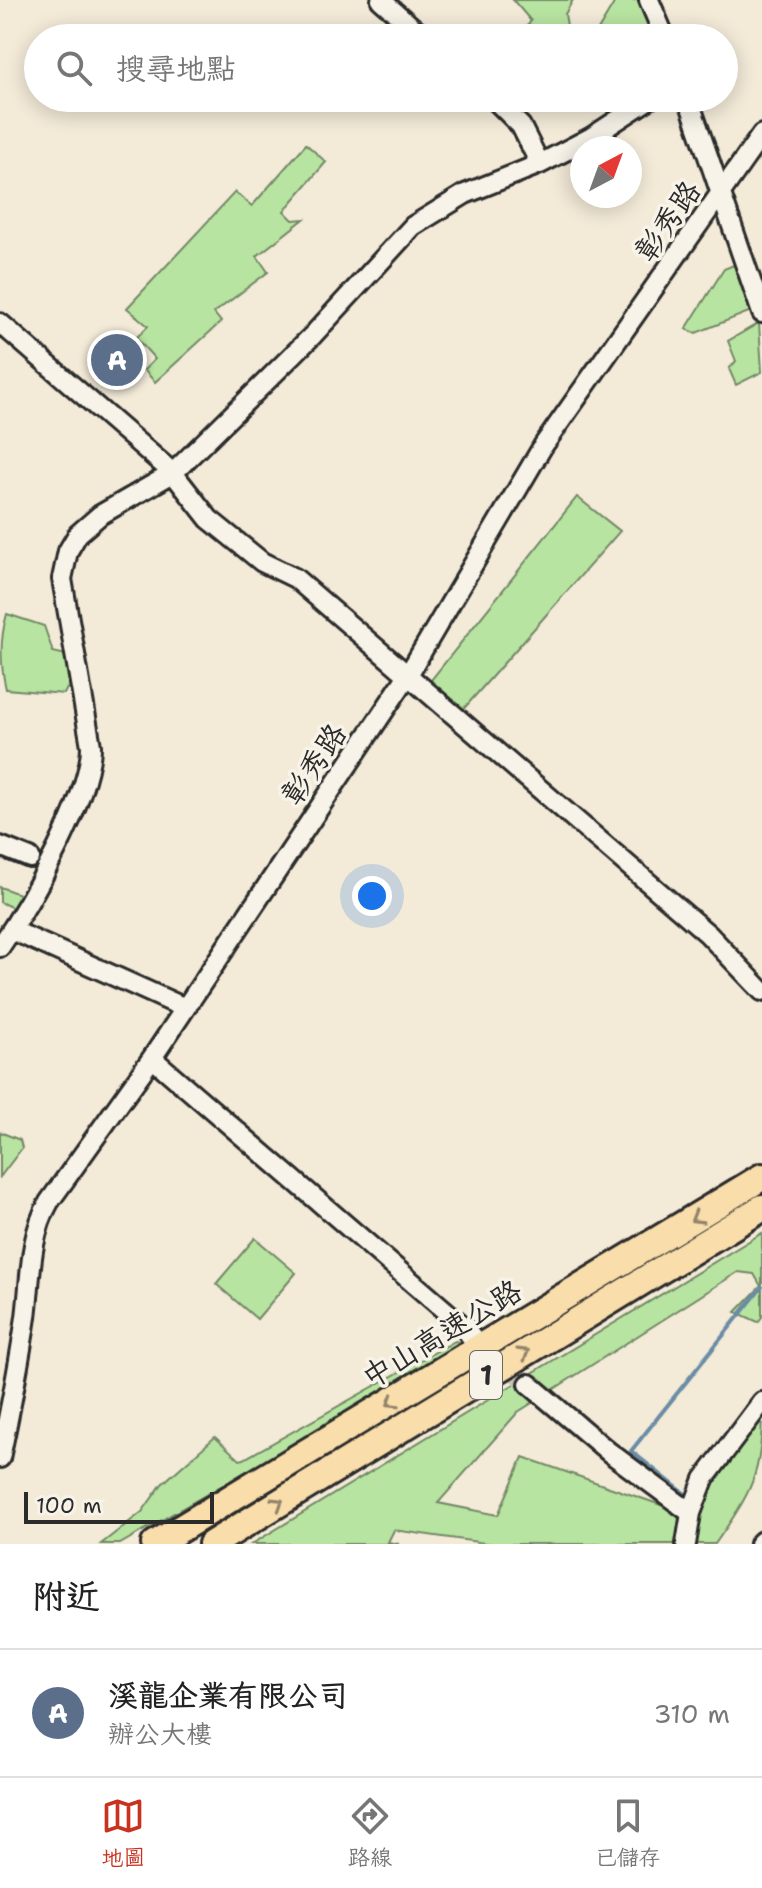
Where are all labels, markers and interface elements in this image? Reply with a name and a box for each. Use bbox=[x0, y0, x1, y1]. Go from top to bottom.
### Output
search box bbox=[24, 24, 738, 112]
icon: search bbox=[52, 46, 96, 90]
text: 搜尋地點 bbox=[116, 48, 236, 89]
north arrow bbox=[570, 136, 642, 208]
street label: 彰秀路 bbox=[625, 172, 710, 269]
pin: A bbox=[91, 330, 143, 390]
street label: 彰秀路 bbox=[271, 715, 356, 812]
your location bbox=[352, 876, 392, 916]
one-way arrow bbox=[690, 1208, 705, 1224]
street label: 中山高速公路 bbox=[354, 1270, 529, 1397]
one-way arrow bbox=[515, 1347, 530, 1363]
road number: 1 bbox=[470, 1351, 502, 1399]
one-way arrow bbox=[386, 1392, 401, 1408]
scale bar bbox=[24, 1488, 214, 1524]
text: 100 m bbox=[36, 1491, 102, 1520]
one-way arrow bbox=[269, 1498, 284, 1513]
text: 附近 bbox=[32, 1573, 100, 1619]
text: 溪龍企業有限公司 bbox=[108, 1675, 348, 1716]
text: A bbox=[48, 1696, 68, 1731]
text: 310 m bbox=[654, 1696, 730, 1731]
text: 辦公大樓 bbox=[108, 1716, 212, 1751]
tab: 地圖 bbox=[101, 1794, 145, 1872]
tab: 路線 bbox=[348, 1794, 392, 1872]
tab: 已儲存 bbox=[595, 1794, 661, 1872]

